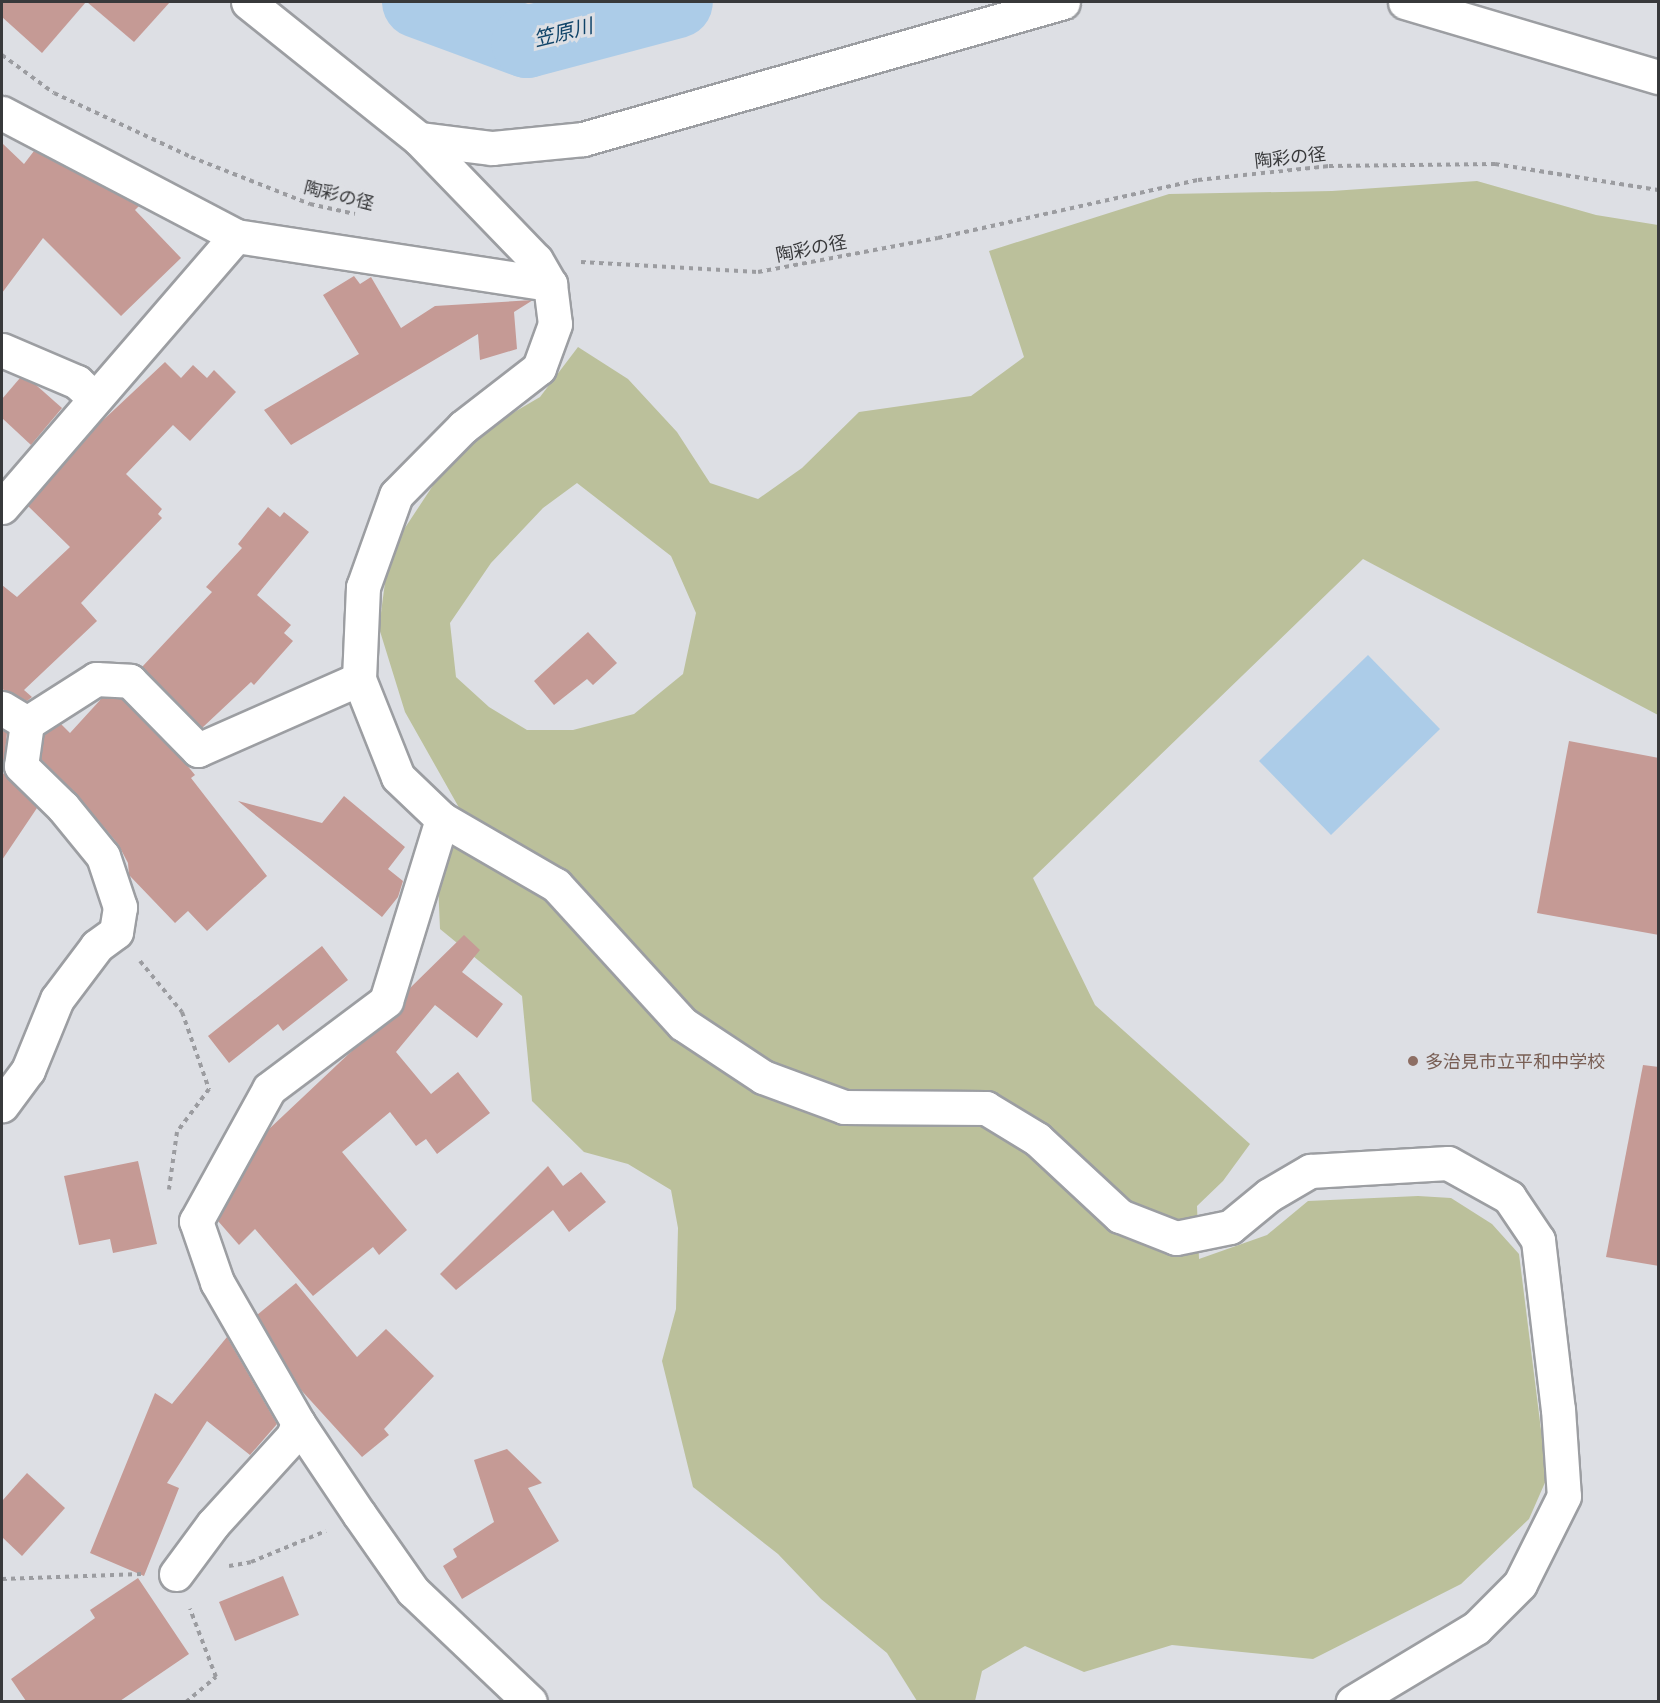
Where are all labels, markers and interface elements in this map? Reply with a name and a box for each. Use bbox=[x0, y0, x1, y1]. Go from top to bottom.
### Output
water label: 笠原川 bbox=[531, 13, 595, 51]
street label: 陶彩の径 bbox=[1253, 142, 1327, 172]
street label: 陶彩の径 bbox=[301, 176, 377, 214]
street label: 陶彩の径 bbox=[774, 231, 848, 265]
place label: 多治見市立平和中学校 bbox=[1425, 1050, 1605, 1072]
marker: 多治見市立平和中学校 bbox=[1406, 1054, 1420, 1068]

